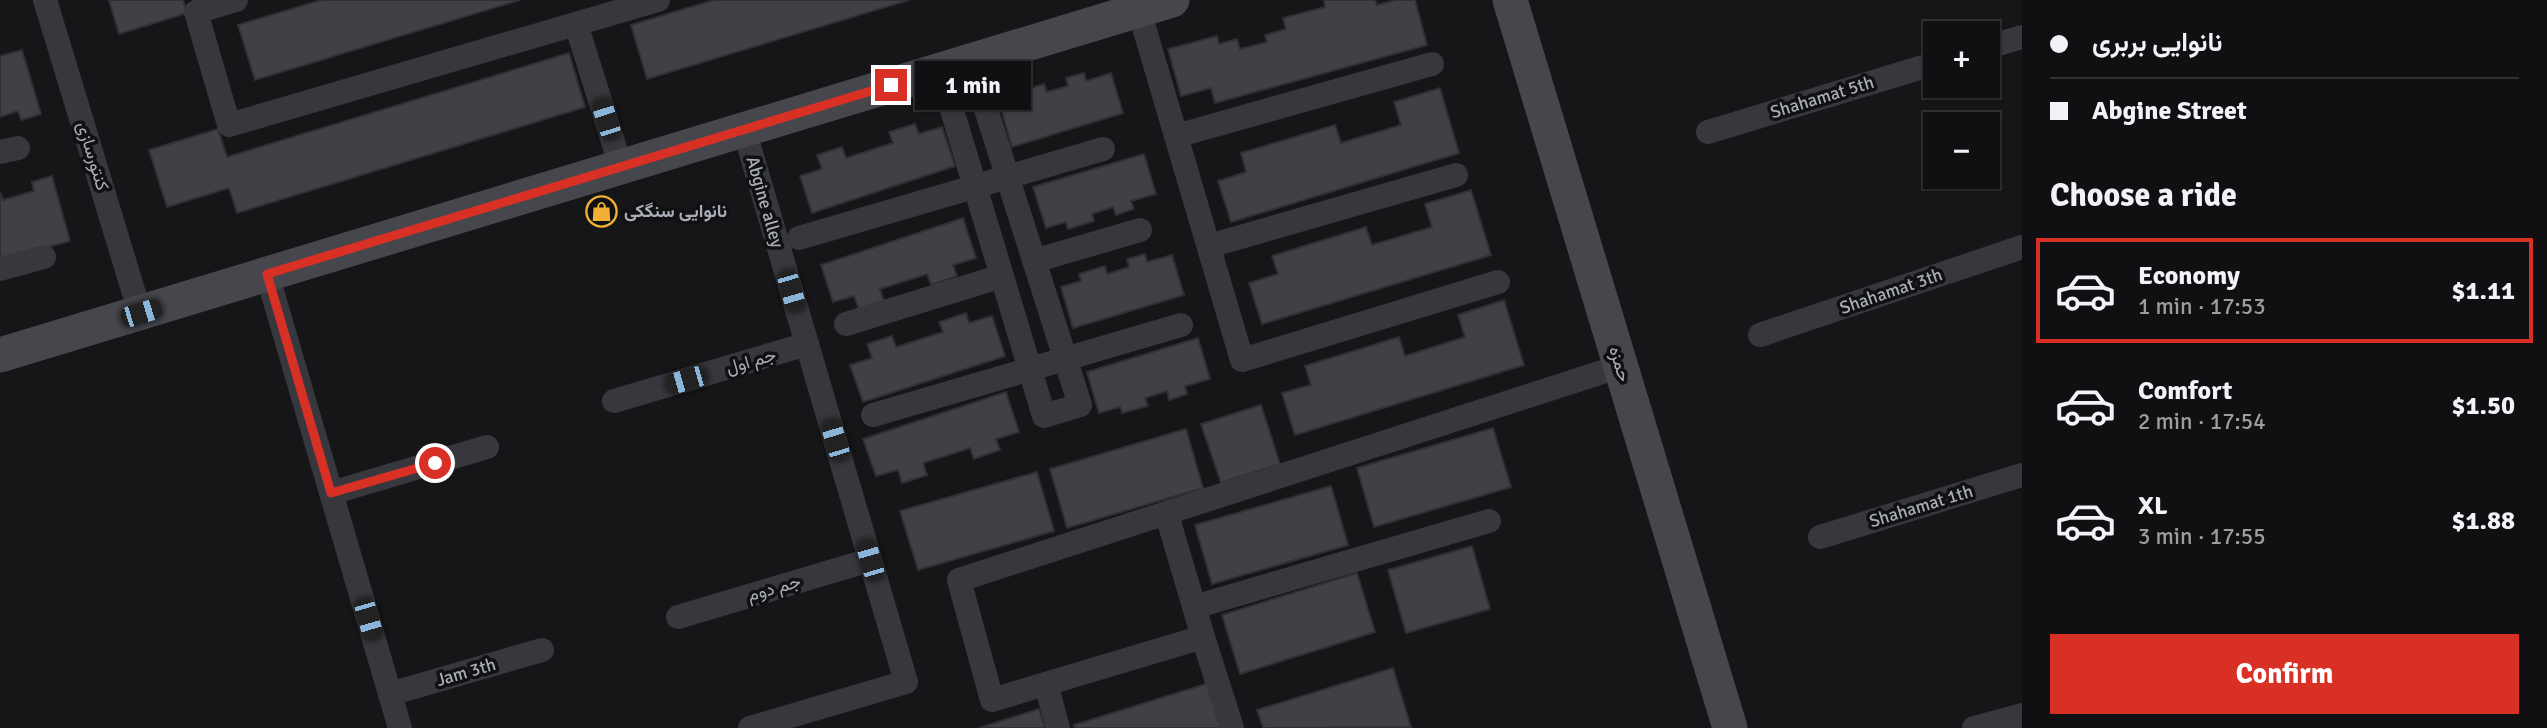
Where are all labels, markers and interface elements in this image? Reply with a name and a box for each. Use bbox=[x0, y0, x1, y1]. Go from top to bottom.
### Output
map controls bbox=[1923, 21, 2000, 189]
button: + bbox=[1923, 21, 2000, 98]
text: نانوایی بربری bbox=[2092, 27, 2222, 59]
callout: 1 min bbox=[916, 60, 1031, 110]
route end bbox=[875, 69, 907, 101]
text: 1 min bbox=[945, 71, 1001, 100]
street label: Shahamat 5th bbox=[1768, 71, 1876, 123]
text: Abgine Street bbox=[2092, 95, 2247, 127]
car bbox=[590, 96, 623, 142]
button: − bbox=[1923, 112, 2000, 189]
street label: کنتورسازی bbox=[72, 119, 114, 193]
street label: Abgine alley bbox=[741, 154, 789, 251]
text: Choose a ride bbox=[2050, 176, 2237, 215]
shop icon: نانوایی سنگکی bbox=[584, 194, 618, 228]
place label: نانوایی سنگکی bbox=[624, 200, 727, 222]
icon: car bbox=[2054, 259, 2117, 322]
text: Economy bbox=[2138, 260, 2240, 292]
street label: Shahamat 3th bbox=[1837, 263, 1945, 319]
car bbox=[776, 268, 807, 314]
text: $1.11 bbox=[2451, 275, 2515, 307]
text: 1 min · 17:53 bbox=[2138, 292, 2266, 321]
car bbox=[118, 297, 165, 329]
street label: جم اول bbox=[723, 343, 779, 380]
street label: حمزه bbox=[1604, 343, 1636, 385]
car bbox=[663, 364, 710, 396]
icon: car bbox=[2054, 374, 2117, 437]
text: Comfort bbox=[2138, 375, 2232, 407]
text: $1.50 bbox=[2451, 390, 2515, 422]
text: 2 min · 17:54 bbox=[2138, 407, 2266, 436]
car bbox=[819, 417, 852, 463]
route start bbox=[419, 447, 451, 479]
street label: Shahamat 1th bbox=[1867, 480, 1975, 532]
icon: car bbox=[2054, 489, 2117, 552]
text: XL bbox=[2138, 490, 2168, 522]
text: $1.88 bbox=[2451, 505, 2515, 537]
text: 3 min · 17:55 bbox=[2138, 522, 2266, 551]
car bbox=[855, 537, 886, 583]
street label: جم دوم bbox=[745, 570, 804, 607]
car bbox=[353, 596, 384, 642]
button: Confirm bbox=[2050, 634, 2519, 714]
street label: Jam 3th bbox=[434, 653, 498, 691]

